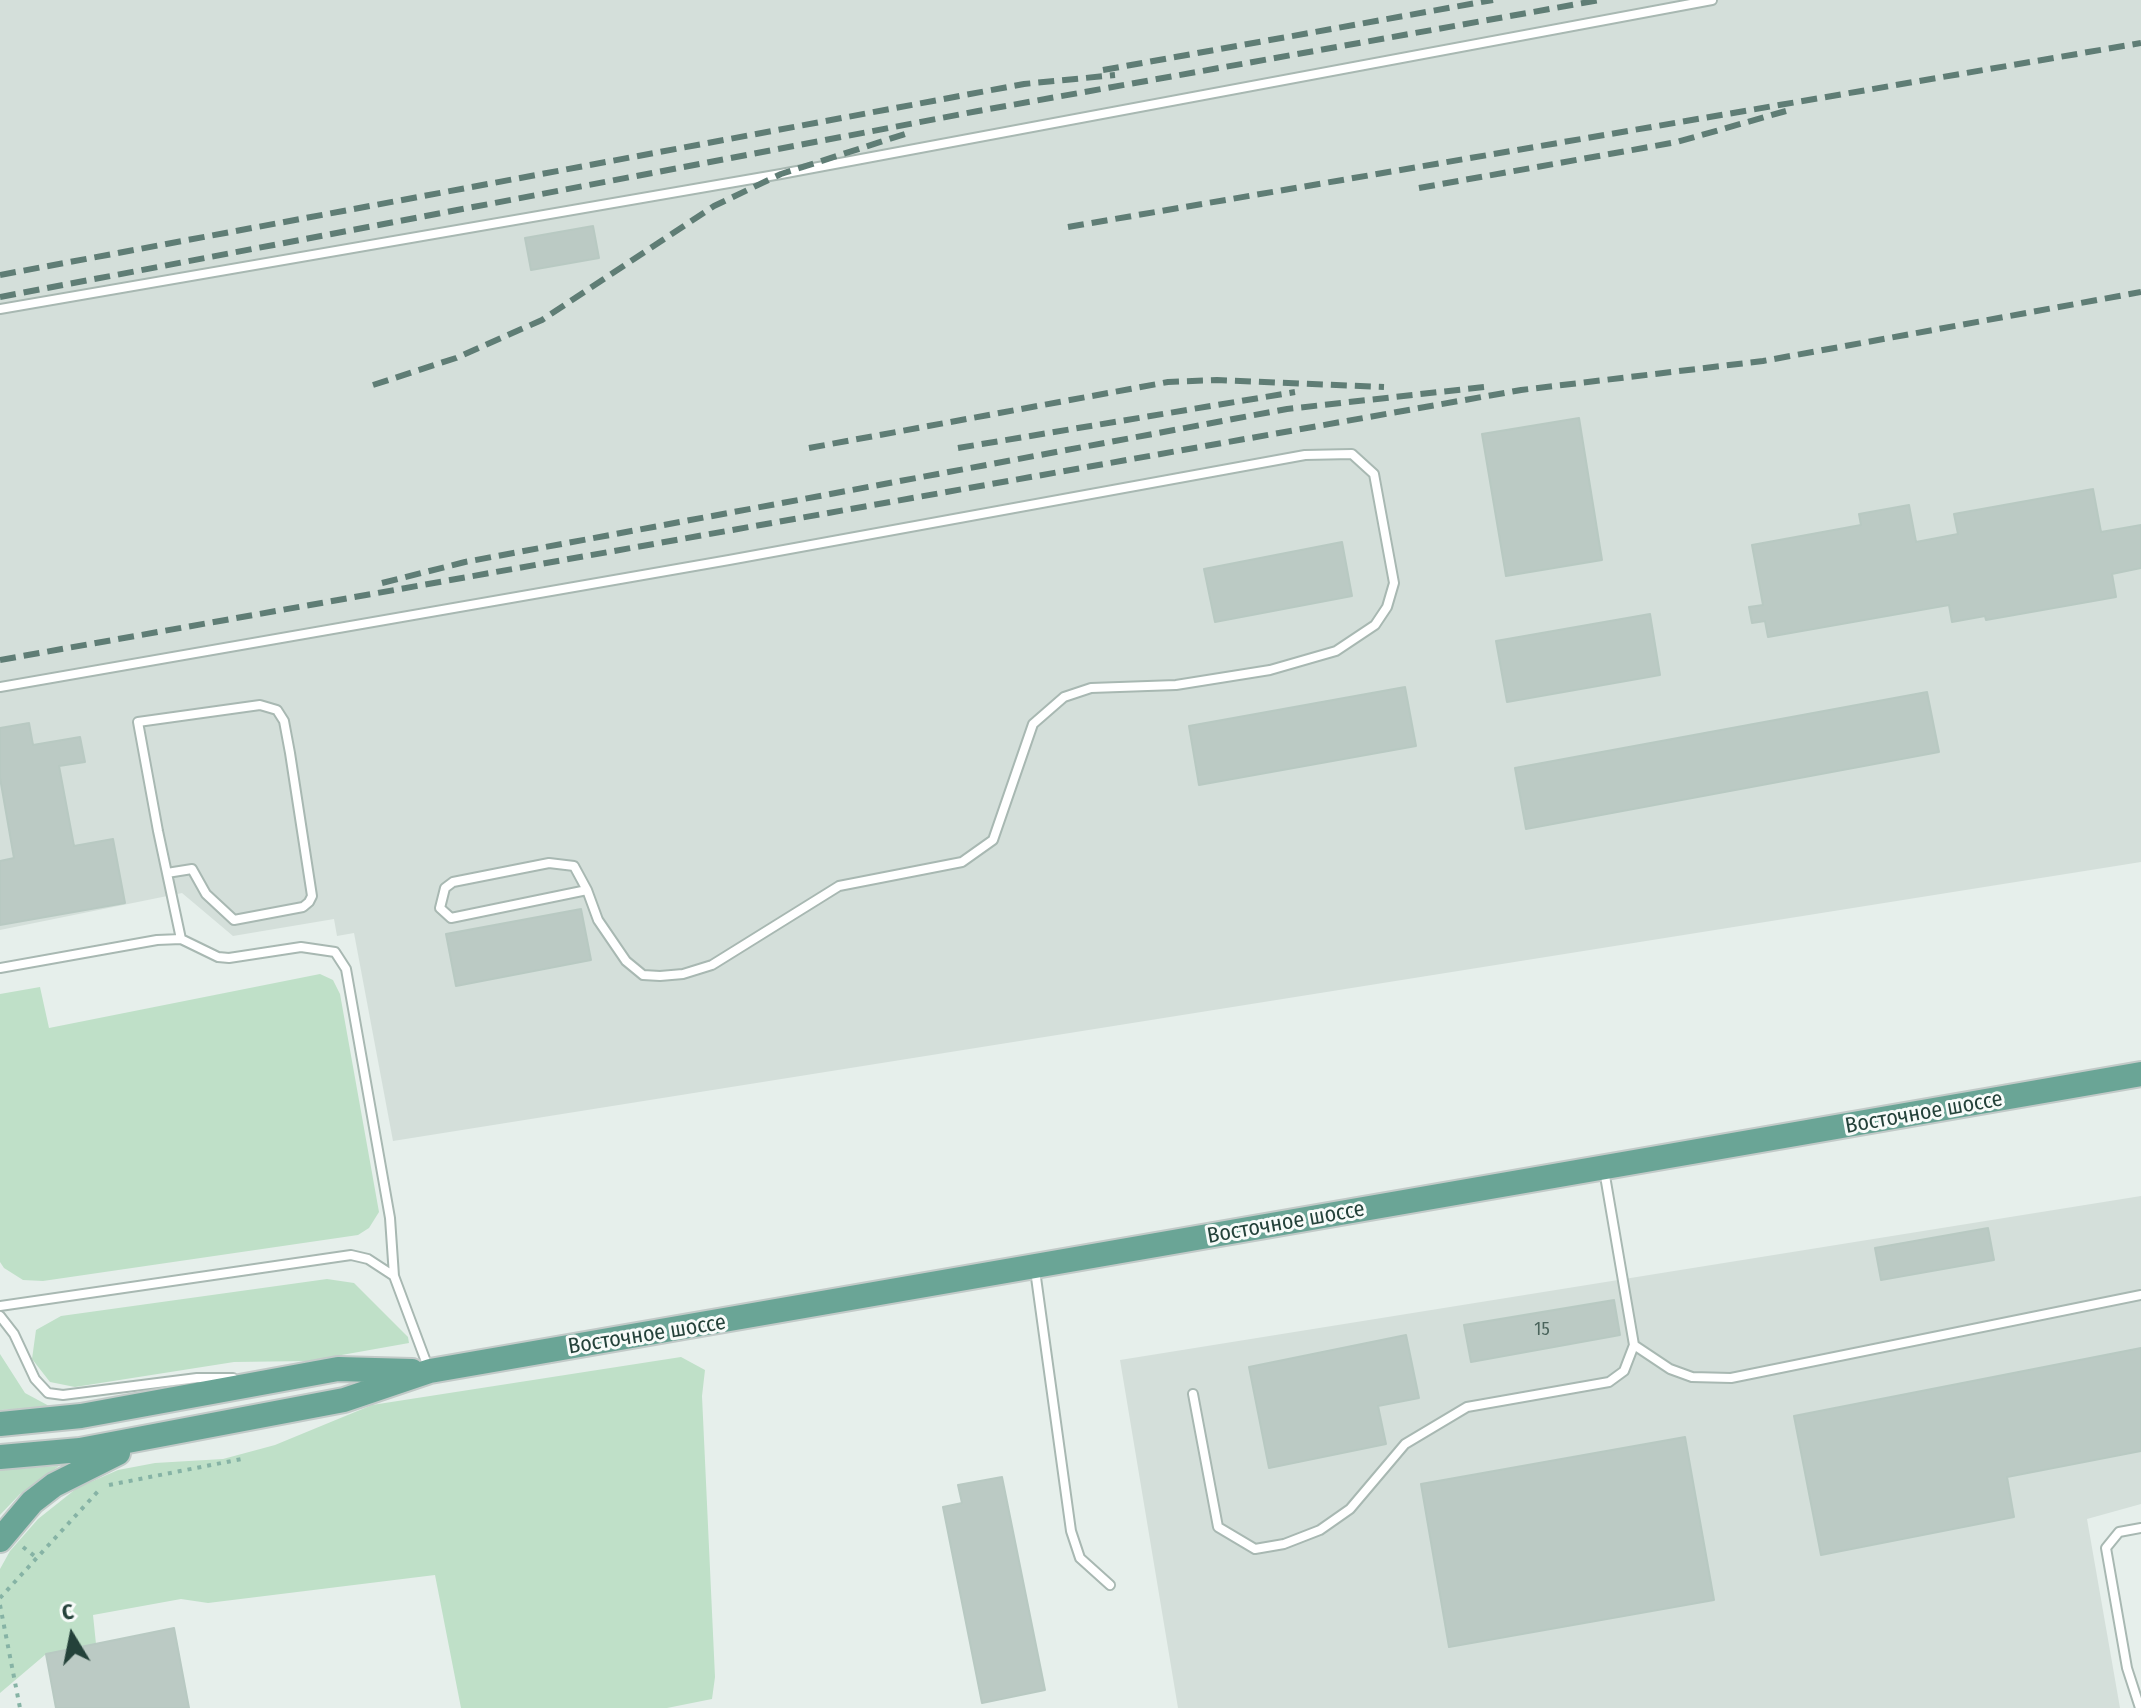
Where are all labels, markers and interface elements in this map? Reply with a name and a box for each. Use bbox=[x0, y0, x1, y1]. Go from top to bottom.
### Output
street label: Восточное шоссе bbox=[1843, 1086, 2005, 1140]
street label: Восточное шоссе bbox=[1205, 1196, 1367, 1250]
street label: Восточное шоссе bbox=[566, 1309, 728, 1361]
house number: 15 bbox=[1534, 1319, 1550, 1341]
north arrow bbox=[32, 1596, 112, 1676]
text: С bbox=[60, 1598, 76, 1626]

